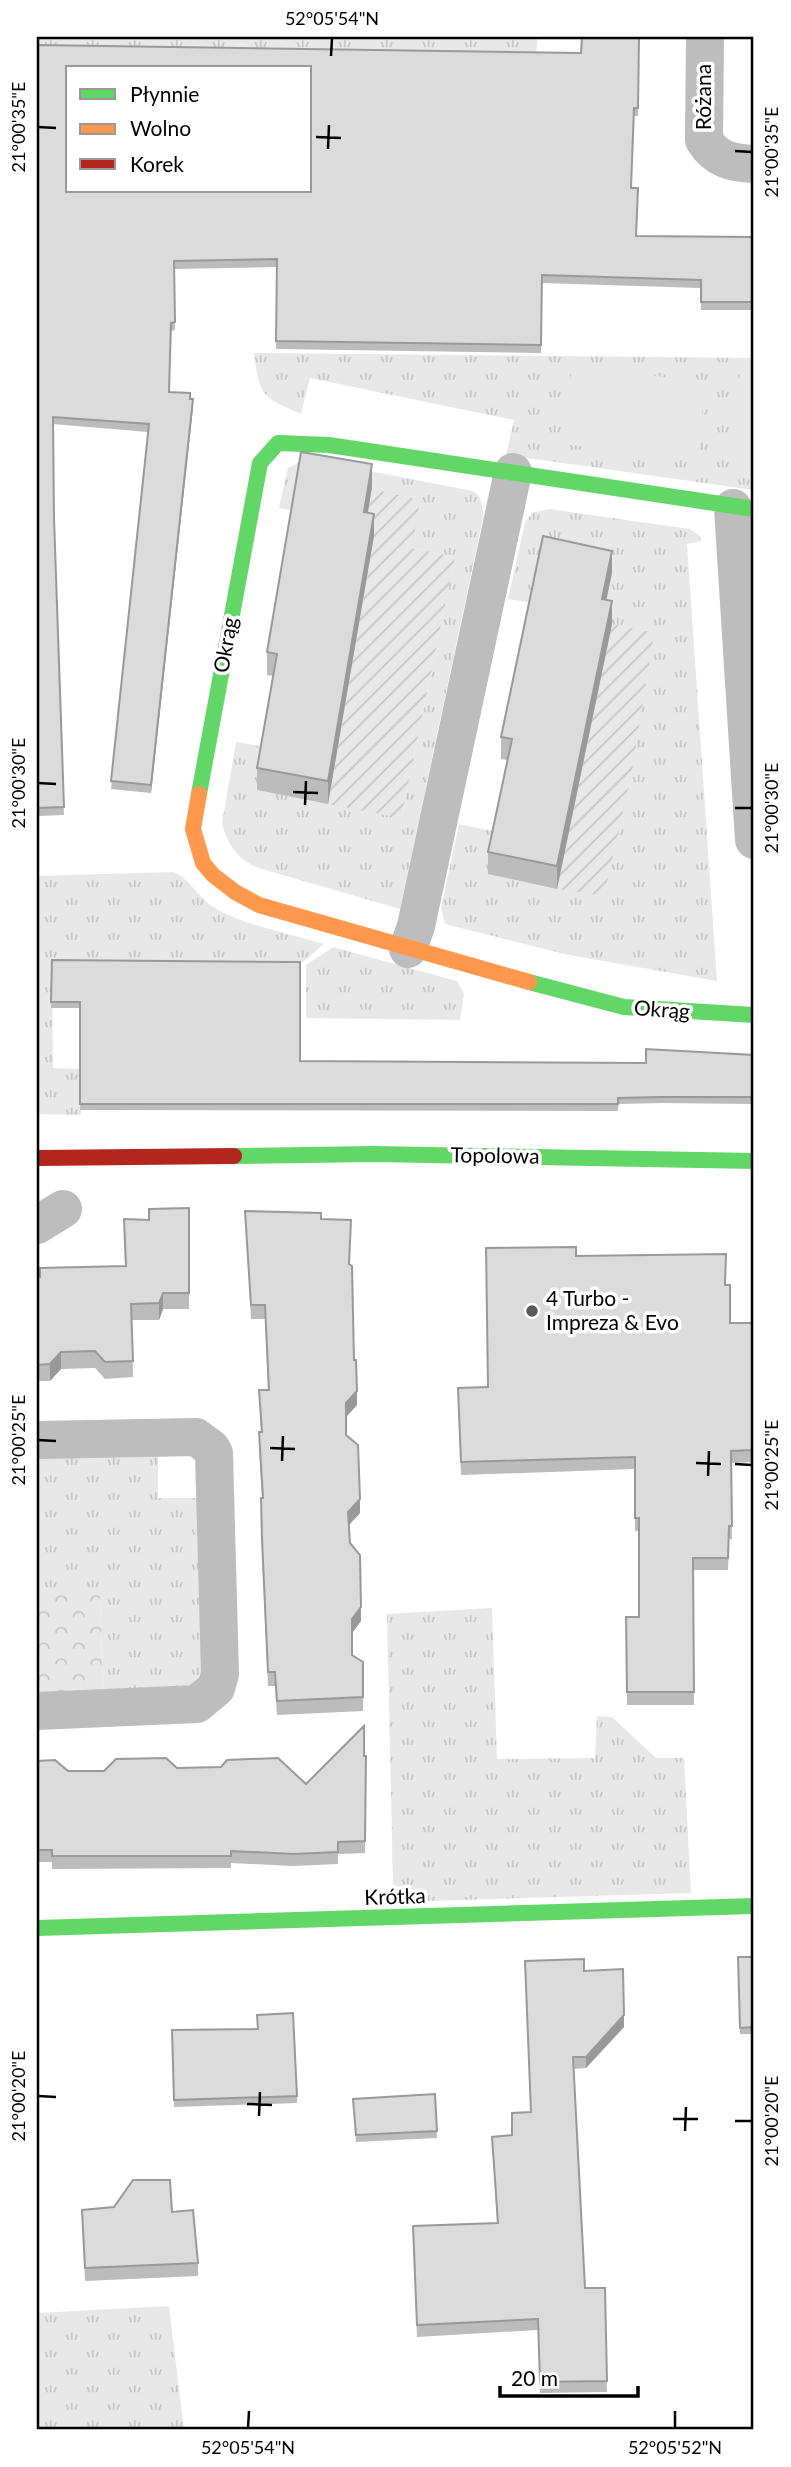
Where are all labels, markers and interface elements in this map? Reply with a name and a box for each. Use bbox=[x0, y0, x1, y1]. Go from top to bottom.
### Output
text: 52°05'54"N bbox=[285, 7, 379, 29]
street label: Różana bbox=[690, 64, 715, 130]
legend bbox=[66, 66, 312, 192]
text: Płynnie bbox=[130, 81, 199, 106]
text: 21°00'35"E bbox=[7, 82, 29, 172]
text: 21°00'35"E bbox=[760, 107, 782, 197]
text: Wolno bbox=[130, 115, 191, 140]
text: Korek bbox=[130, 151, 184, 176]
street label: Okrąg bbox=[207, 615, 242, 675]
text: 21°00'30"E bbox=[7, 738, 29, 828]
text: 21°00'30"E bbox=[760, 763, 782, 853]
street label: Okrąg bbox=[633, 994, 691, 1023]
street label: Topolowa bbox=[450, 1141, 540, 1168]
place label: 4 Turbo - Impreza & Evo bbox=[546, 1285, 679, 1334]
marker: 4 Turbo - Impreza & Evo bbox=[524, 1303, 540, 1319]
text: 21°00'25"E bbox=[7, 1395, 29, 1485]
text: 21°00'25"E bbox=[760, 1420, 782, 1510]
street label: Krótka bbox=[364, 1882, 426, 1909]
text: 21°00'20"E bbox=[7, 2051, 29, 2141]
text: 21°00'20"E bbox=[760, 2076, 782, 2166]
scale bar bbox=[500, 2355, 639, 2399]
text: 20 m bbox=[511, 2365, 558, 2390]
text: 52°05'54"N bbox=[201, 2436, 295, 2458]
text: 52°05'52"N bbox=[628, 2436, 722, 2458]

